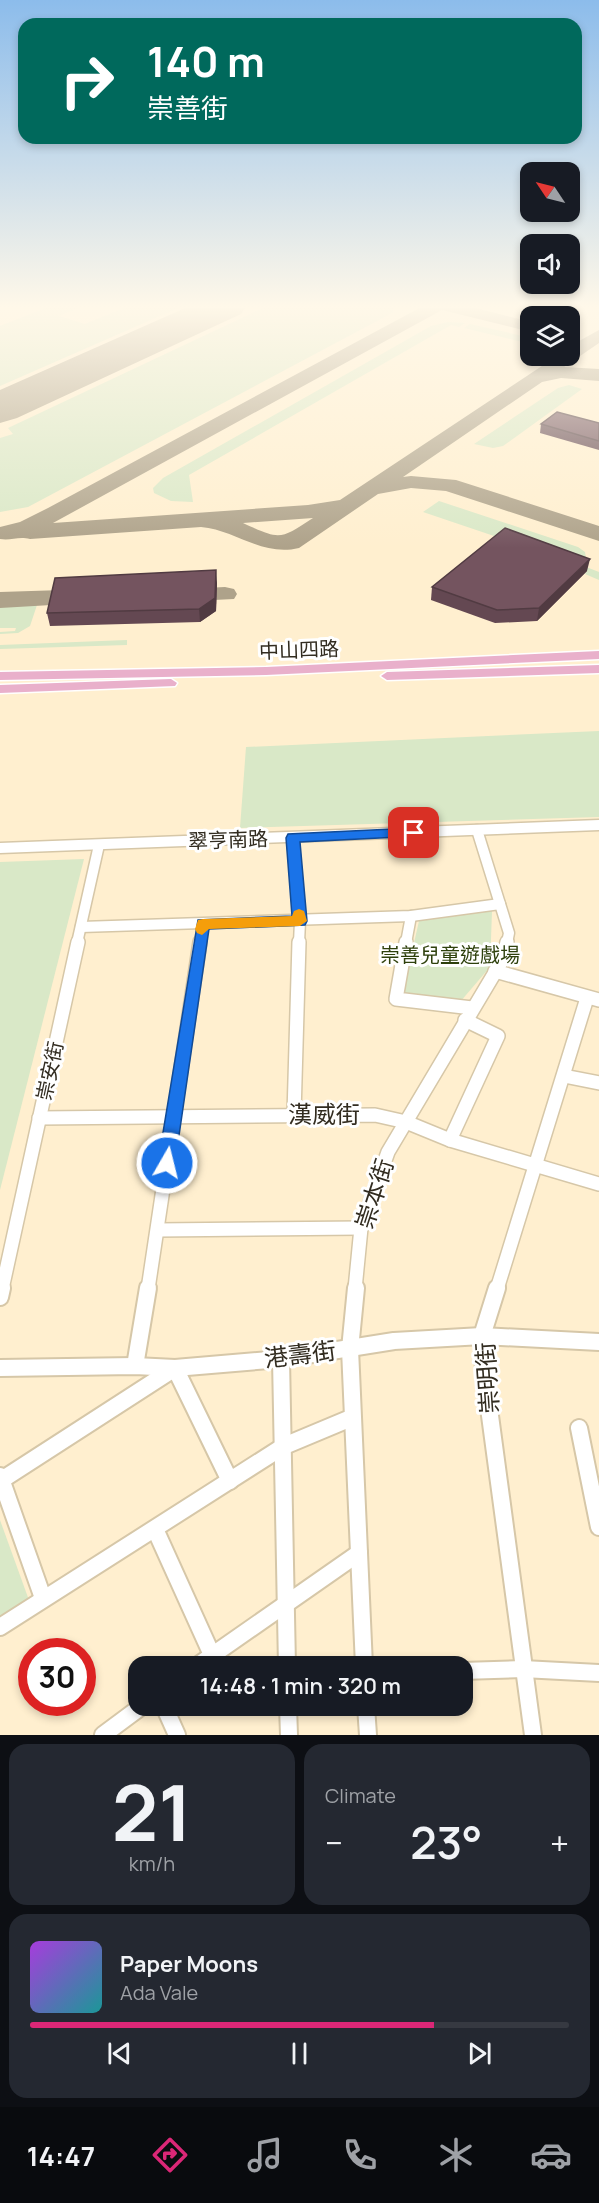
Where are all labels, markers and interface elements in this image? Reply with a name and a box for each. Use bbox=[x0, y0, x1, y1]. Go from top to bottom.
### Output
text: 140 m bbox=[147, 32, 265, 90]
icon: right bbox=[48, 42, 126, 120]
text: 崇善街 bbox=[147, 89, 228, 126]
north arrow bbox=[520, 162, 580, 222]
map controls bbox=[520, 162, 580, 366]
button: sound bbox=[520, 234, 580, 294]
button: layers bbox=[520, 306, 580, 366]
street label: 中山四路 bbox=[259, 635, 339, 664]
pin bbox=[388, 807, 439, 858]
icon: arrive bbox=[397, 816, 430, 849]
street label: 翠亨南路 bbox=[188, 825, 268, 854]
park label: 崇善兒童遊戲場 bbox=[380, 941, 520, 968]
street label: 崇安街 bbox=[30, 1039, 69, 1103]
street label: 漢威街 bbox=[288, 1097, 360, 1130]
position arrow bbox=[135, 1131, 199, 1195]
street label: 崇本街 bbox=[347, 1154, 400, 1233]
street label: 港壽街 bbox=[262, 1333, 338, 1374]
street label: 崇明街 bbox=[468, 1341, 505, 1415]
speed limit sign: 30 bbox=[18, 1638, 96, 1716]
text: 14:48 · 1 min · 320 m bbox=[200, 1671, 401, 1701]
text: 21 bbox=[112, 1758, 192, 1864]
text: Climate bbox=[325, 1782, 396, 1809]
text: 23° bbox=[410, 1811, 483, 1873]
text: − bbox=[325, 1820, 343, 1865]
text: + bbox=[550, 1820, 569, 1865]
text: km/h bbox=[129, 1850, 175, 1877]
text: Paper Moons bbox=[120, 1949, 258, 1979]
text: Ada Vale bbox=[120, 1979, 198, 2006]
icon: previous bbox=[103, 2037, 136, 2070]
icon: pause bbox=[283, 2037, 316, 2070]
icon: next bbox=[463, 2037, 496, 2070]
icon: directions bbox=[149, 2134, 191, 2176]
icon: music bbox=[244, 2134, 286, 2176]
icon: phone bbox=[339, 2134, 381, 2176]
icon: climate bbox=[435, 2134, 477, 2176]
icon: car bbox=[530, 2134, 572, 2176]
text: 14:47 bbox=[27, 2137, 95, 2174]

